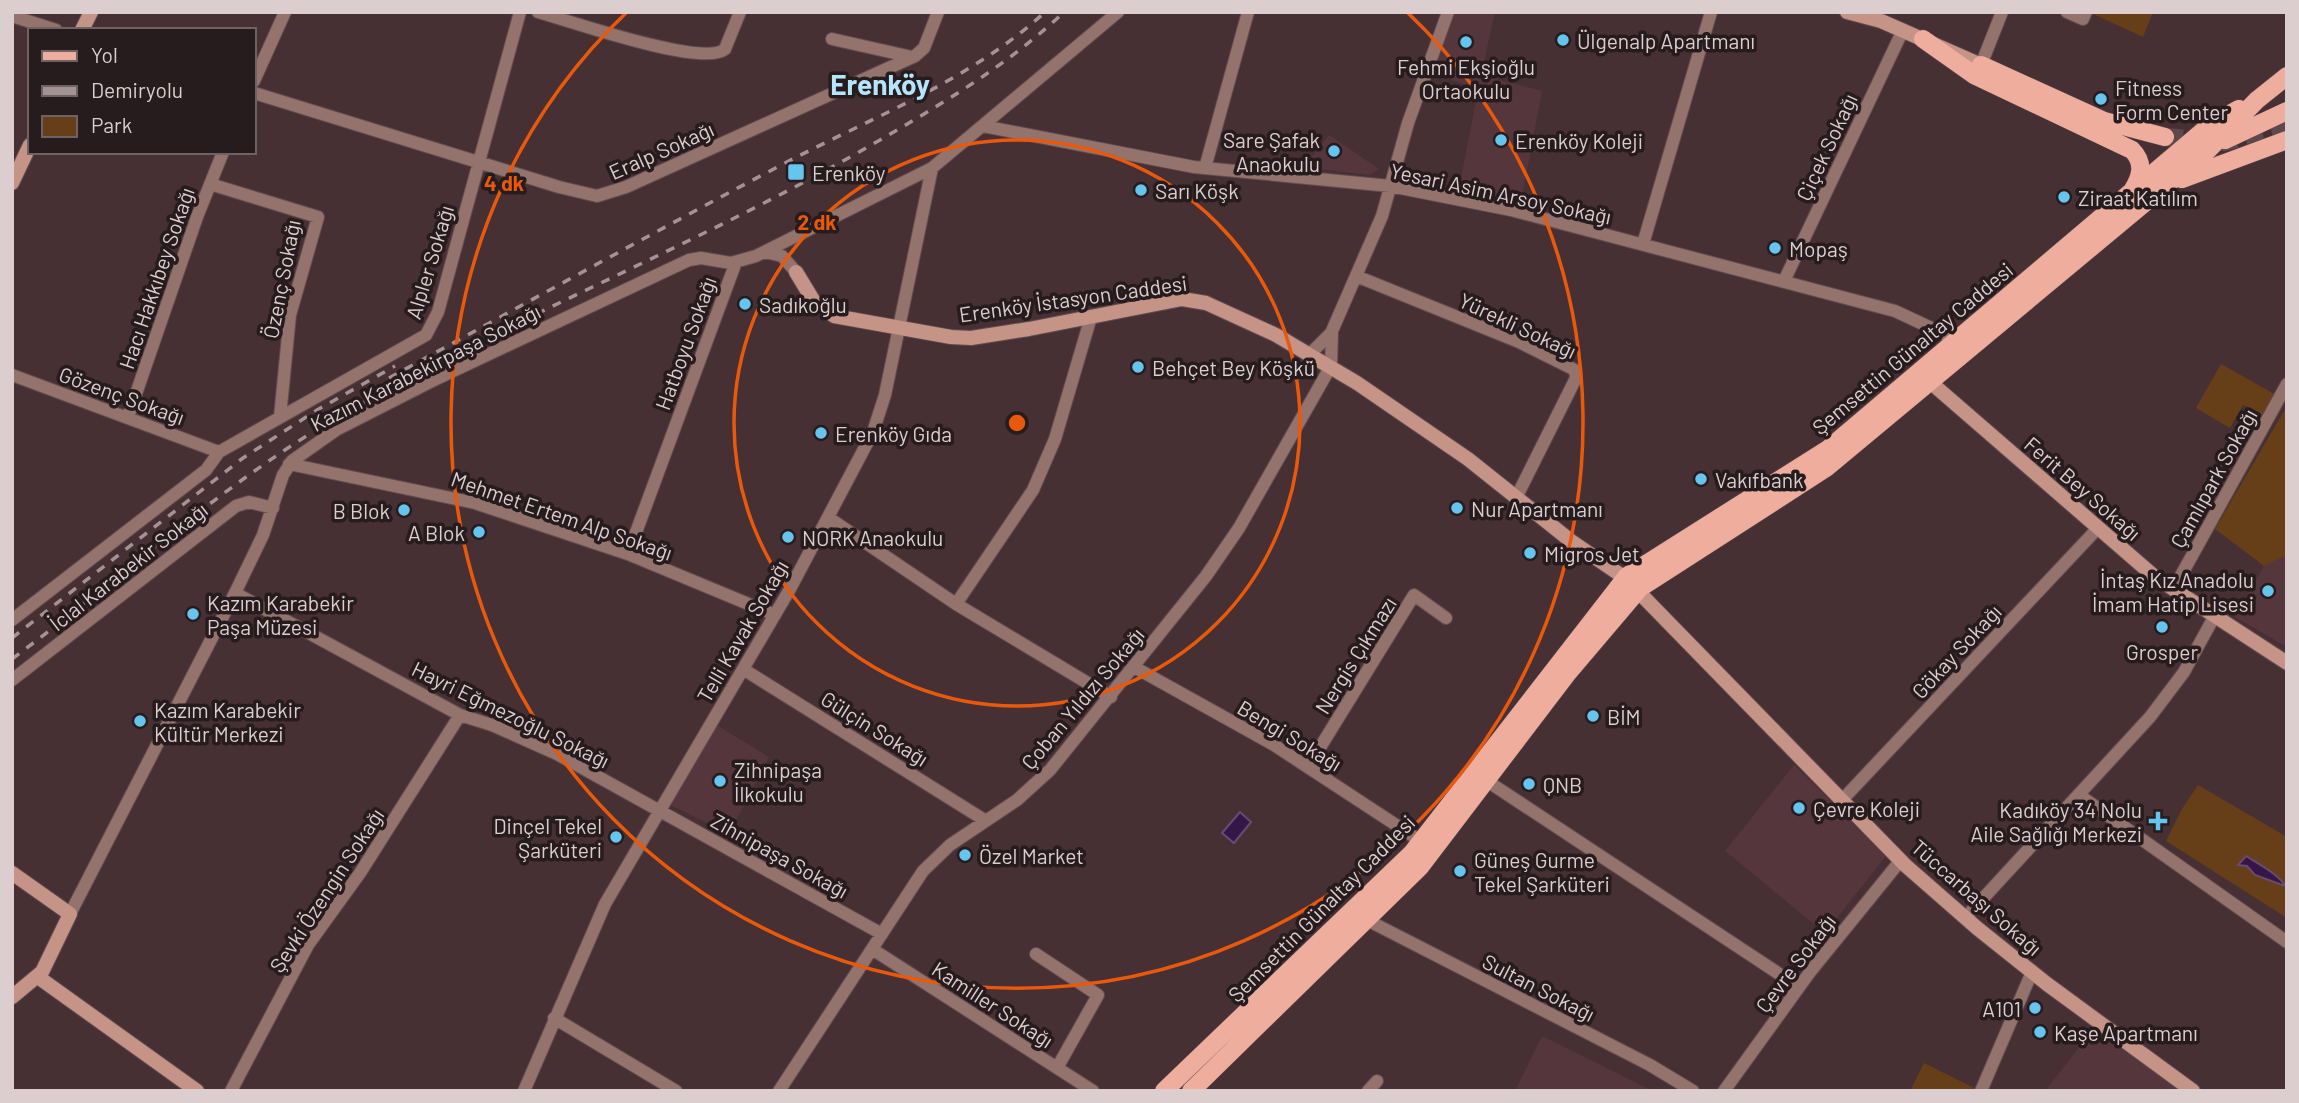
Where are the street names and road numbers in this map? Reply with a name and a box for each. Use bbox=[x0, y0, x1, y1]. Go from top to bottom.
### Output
street label: Çiçek Sokağı bbox=[1790, 89, 1862, 205]
street label: Eralp Sokağı bbox=[605, 116, 717, 184]
street label: Yesari Asim Arsoy Sokağı bbox=[1388, 157, 1614, 229]
street label: Hacı Hakkıbey Sokağı bbox=[113, 184, 199, 372]
street label: Alpler Sokağı bbox=[400, 202, 458, 322]
street label: Özenç Sokağı bbox=[257, 218, 305, 340]
street label: Şemsettin Günaltay Caddesi bbox=[1807, 257, 2017, 439]
street label: Erenköy İstasyon Caddesi bbox=[957, 270, 1189, 326]
street label: Hatboyu Sokağı bbox=[649, 273, 721, 413]
street label: Yürekli Sokağı bbox=[1455, 287, 1581, 363]
street label: Kazım Karabekirpaşa Sokağı bbox=[306, 298, 544, 436]
street label: Gözenç Sokağı bbox=[56, 361, 188, 429]
street label: Çamlıpark Sokağı bbox=[2164, 404, 2262, 552]
street label: Ferit Bey Sokağı bbox=[2020, 431, 2146, 545]
street label: Mehmet Ertem Alp Sokağı bbox=[448, 465, 676, 565]
street label: İclal Karabekir Sokağı bbox=[44, 497, 212, 635]
street label: Telli Kavak Sokağı bbox=[691, 555, 793, 707]
street label: Nergis Çıkmazı bbox=[1309, 592, 1401, 718]
street label: Gökay Sokağı bbox=[1906, 599, 2006, 703]
street label: Çoban Yıldızı Sokağı bbox=[1015, 622, 1149, 774]
street label: Hayri Eğmezoğlu Sokağı bbox=[408, 655, 614, 773]
street label: Gülçin Sokağı bbox=[817, 685, 933, 771]
street label: Bengi Sokağı bbox=[1233, 694, 1347, 776]
street label: Şevki Özengin Sokağı bbox=[264, 803, 388, 977]
street label: Zihnipaşa Sokağı bbox=[707, 807, 853, 903]
street label: Şemsettin Günaltay Caddesi bbox=[1222, 809, 1420, 1007]
street label: Tüccarbaşı Sokağı bbox=[1907, 834, 2047, 960]
street label: Çevre Sokağı bbox=[1750, 909, 1840, 1017]
street label: Sultan Sokağı bbox=[1479, 948, 1599, 1026]
street label: Kamiller Sokağı bbox=[928, 956, 1058, 1052]

